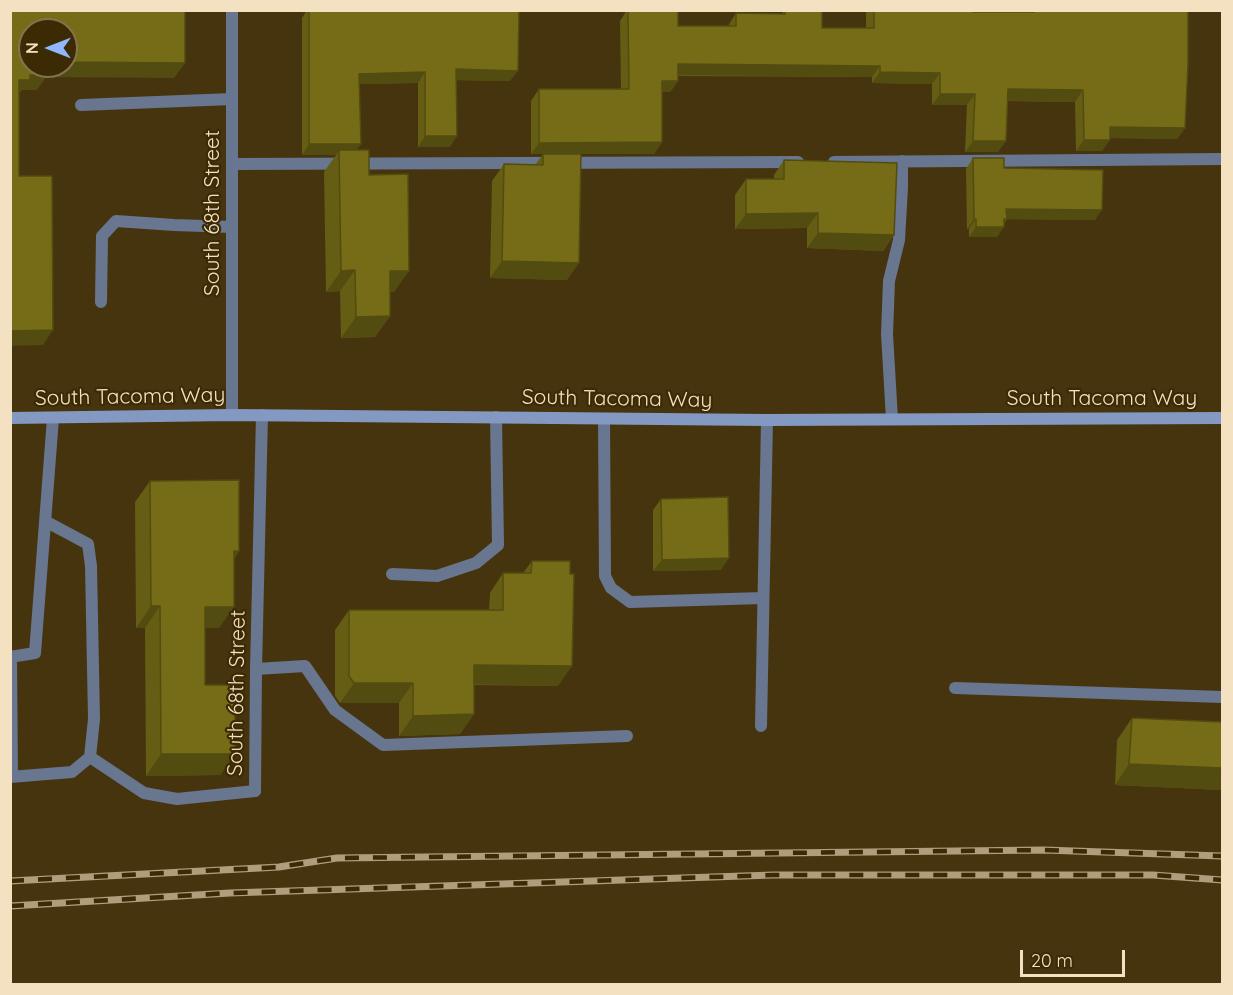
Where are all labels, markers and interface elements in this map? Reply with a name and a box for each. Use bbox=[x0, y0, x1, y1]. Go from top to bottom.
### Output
north arrow bbox=[18, 18, 78, 78]
text: N bbox=[22, 42, 42, 54]
street label: South 68th Street bbox=[200, 130, 226, 296]
street label: South Tacoma Way bbox=[35, 383, 225, 411]
street label: South Tacoma Way bbox=[522, 385, 712, 413]
street label: South Tacoma Way bbox=[1007, 386, 1197, 412]
street label: South 68th Street bbox=[223, 610, 251, 776]
scale bar bbox=[1023, 938, 1128, 976]
text: 20 m bbox=[1031, 949, 1073, 972]

